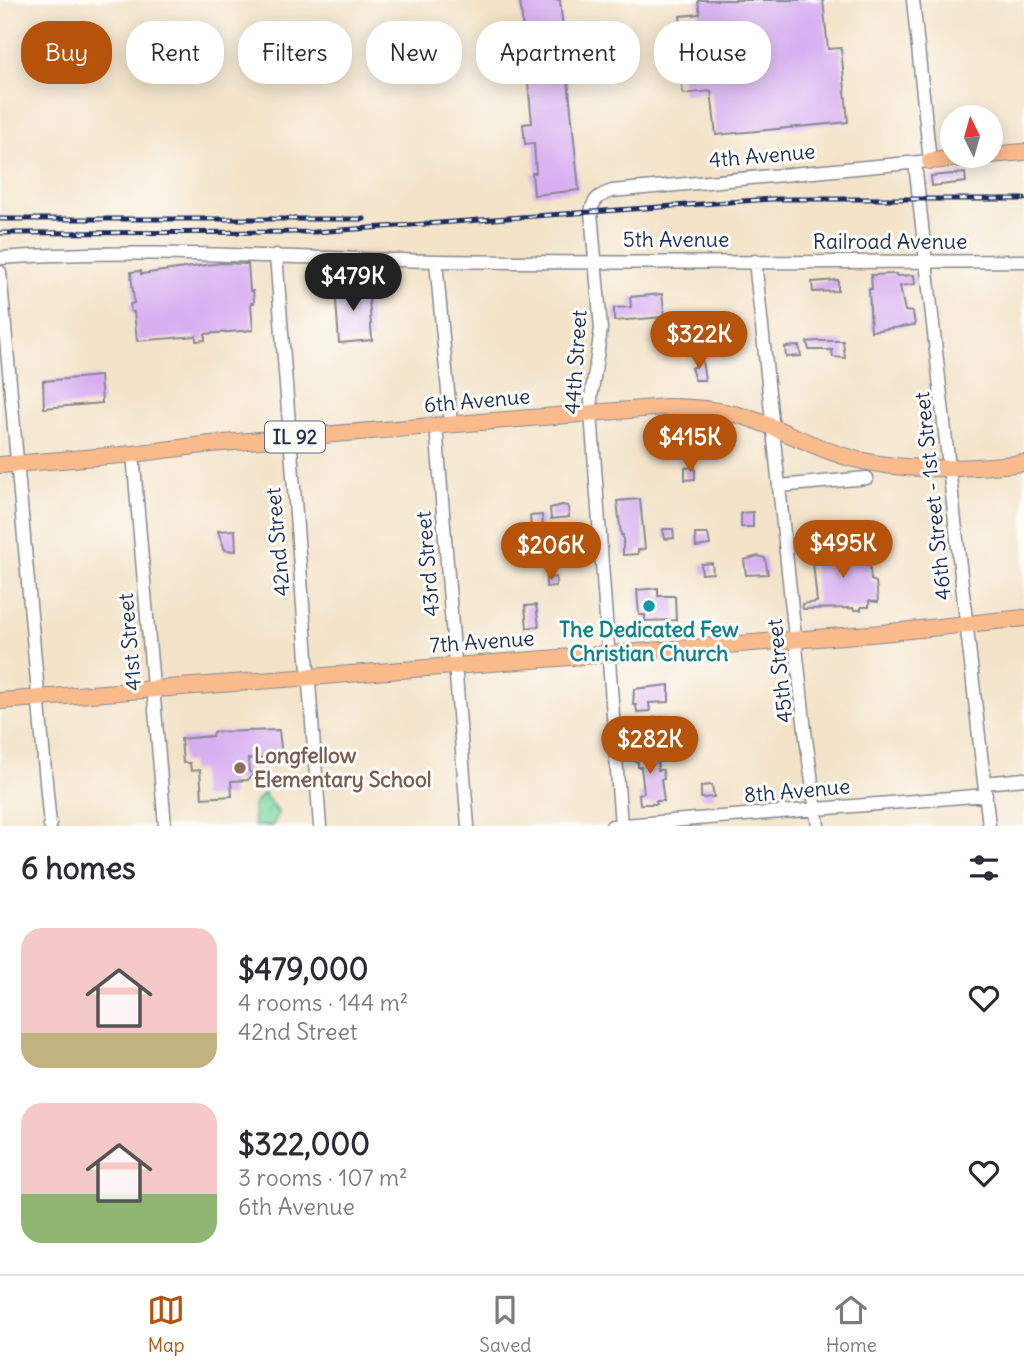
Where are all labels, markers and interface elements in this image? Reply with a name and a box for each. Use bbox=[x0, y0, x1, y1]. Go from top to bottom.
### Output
chip: Buy bbox=[21, 21, 112, 84]
chip: Rent bbox=[126, 21, 224, 84]
chip: Filters bbox=[238, 21, 352, 84]
chip: New bbox=[366, 21, 462, 84]
chip: Apartment bbox=[476, 21, 640, 84]
chip: House bbox=[654, 21, 771, 84]
north arrow bbox=[940, 105, 1003, 168]
map controls bbox=[940, 105, 1003, 168]
street label: 4th Avenue bbox=[708, 137, 816, 174]
street label: 5th Avenue bbox=[623, 226, 729, 253]
street label: Railroad Avenue bbox=[813, 228, 967, 255]
pin: $479K bbox=[304, 254, 402, 313]
text: $479K bbox=[321, 261, 385, 290]
street label: 44th Street bbox=[558, 309, 593, 415]
pin: $322K bbox=[650, 312, 748, 371]
text: $322K bbox=[666, 319, 732, 348]
street label: 6th Avenue bbox=[423, 382, 531, 419]
street label: 46th Street - 1st Street bbox=[908, 390, 957, 602]
pin: $415K bbox=[641, 414, 739, 474]
road number: IL 92 bbox=[265, 422, 325, 452]
text: $415K bbox=[659, 422, 721, 451]
street label: 42nd Street bbox=[259, 486, 296, 598]
street label: 43rd Street bbox=[409, 510, 446, 618]
pin: $495K bbox=[794, 520, 892, 580]
pin: $206K bbox=[502, 522, 600, 582]
text: $495K bbox=[810, 528, 876, 557]
text: $206K bbox=[517, 530, 585, 559]
street label: 41st Street bbox=[112, 592, 147, 692]
marker: The Dedicated Few Christian Church bbox=[641, 598, 657, 614]
place label: The Dedicated Few Christian Church bbox=[559, 616, 739, 667]
street label: 45th Street bbox=[761, 618, 798, 724]
street label: 7th Avenue bbox=[429, 624, 535, 659]
pin: $282K bbox=[601, 716, 699, 776]
text: $282K bbox=[617, 724, 683, 753]
place label: Longfellow Elementary School bbox=[254, 742, 431, 793]
marker: Longfellow Elementary School bbox=[232, 760, 248, 776]
street label: 8th Avenue bbox=[743, 772, 851, 809]
text: 6 homes bbox=[21, 849, 136, 887]
icon: filters bbox=[965, 849, 1003, 887]
text: $479,000 bbox=[238, 950, 369, 988]
icon: home bbox=[77, 956, 161, 1040]
icon: heart bbox=[965, 979, 1003, 1017]
text: 4 rooms · 144 m² bbox=[238, 988, 408, 1017]
text: 42nd Street bbox=[238, 1017, 358, 1046]
text: $322,000 bbox=[238, 1125, 370, 1163]
icon: home bbox=[77, 1131, 161, 1215]
icon: heart bbox=[965, 1154, 1003, 1192]
text: 3 rooms · 107 m² bbox=[238, 1163, 408, 1192]
text: 6th Avenue bbox=[238, 1192, 355, 1221]
tab: Map bbox=[147, 1291, 185, 1357]
tab: Saved bbox=[479, 1291, 531, 1357]
tab: Home bbox=[826, 1291, 877, 1357]

